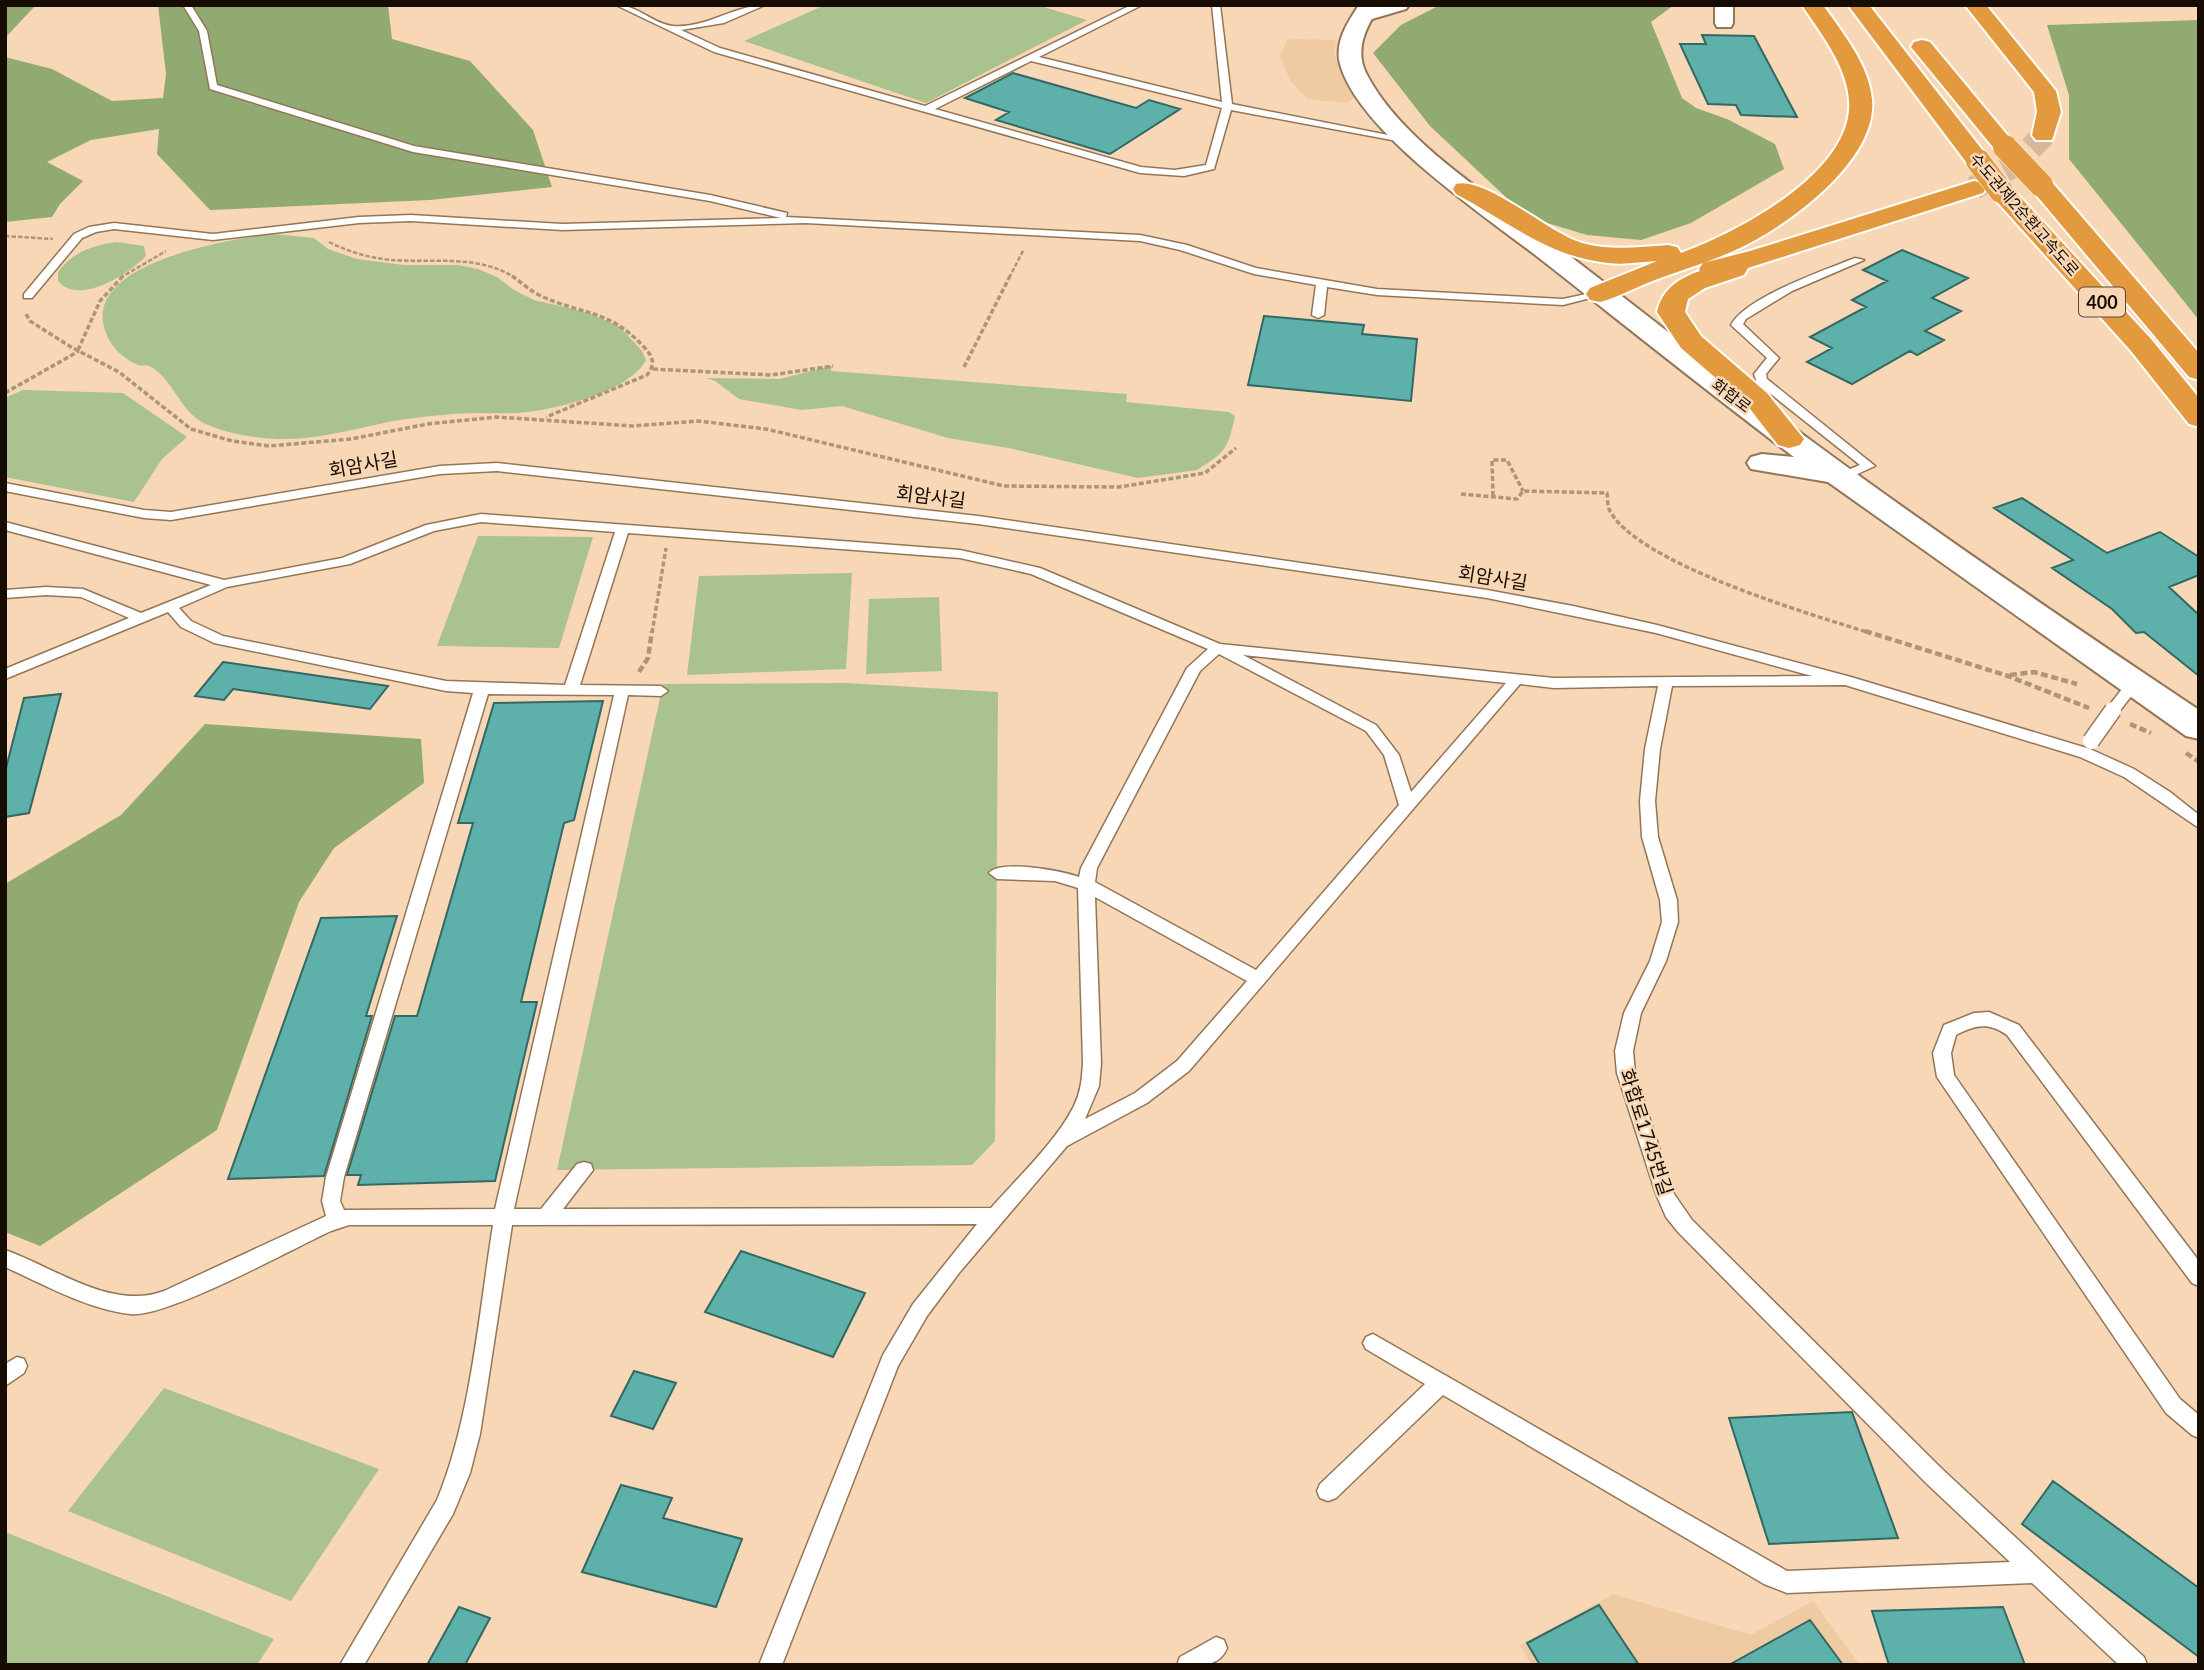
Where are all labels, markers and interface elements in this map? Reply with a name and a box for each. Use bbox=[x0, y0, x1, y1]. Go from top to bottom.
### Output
street label: 수도권제2순환고속도로 bbox=[1966, 149, 2084, 279]
road number: 400 bbox=[2079, 288, 2125, 316]
street label: 화합로 bbox=[1709, 374, 1756, 416]
street label: 회암사길 bbox=[327, 447, 399, 481]
street label: 회암사길 bbox=[895, 480, 967, 512]
street label: 회암사길 bbox=[1457, 560, 1529, 594]
street label: 화합로1745번길 bbox=[1616, 1066, 1678, 1198]

